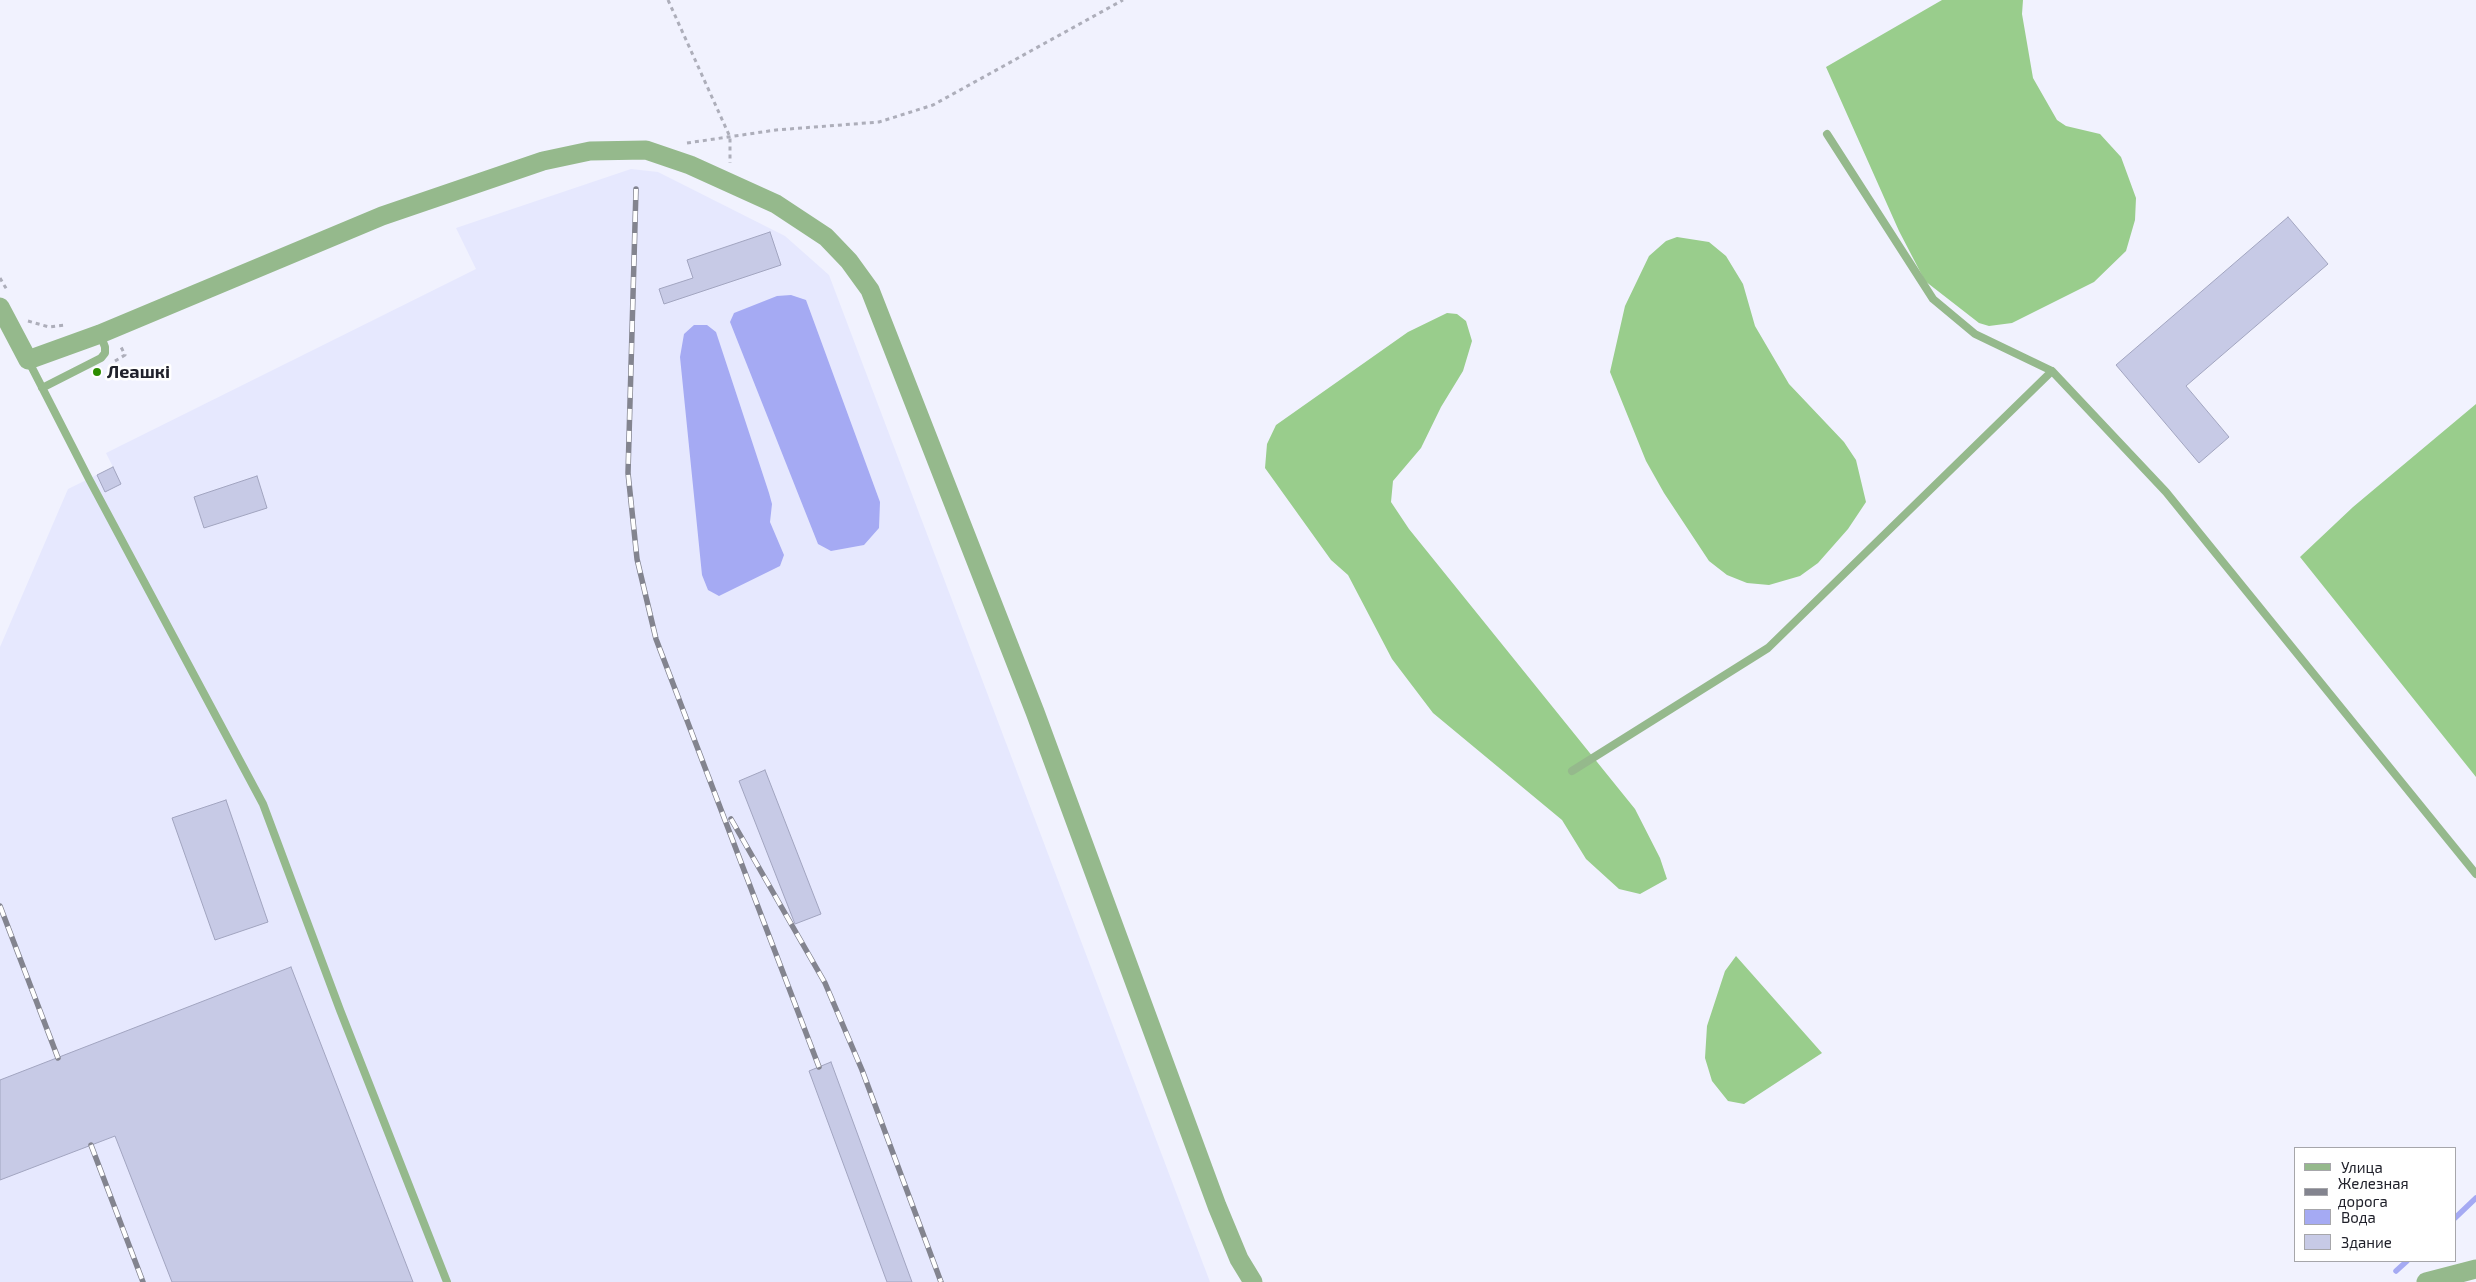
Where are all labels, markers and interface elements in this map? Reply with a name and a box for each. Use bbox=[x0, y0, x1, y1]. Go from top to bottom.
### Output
place label: Леашкі bbox=[107, 361, 170, 383]
marker: Леашкі bbox=[91, 366, 103, 378]
legend bbox=[2294, 1147, 2456, 1262]
text: Улица bbox=[2341, 1158, 2383, 1176]
text: Железная дорога bbox=[2338, 1174, 2409, 1210]
text: Вода bbox=[2341, 1208, 2376, 1226]
text: Здание bbox=[2341, 1233, 2392, 1251]

